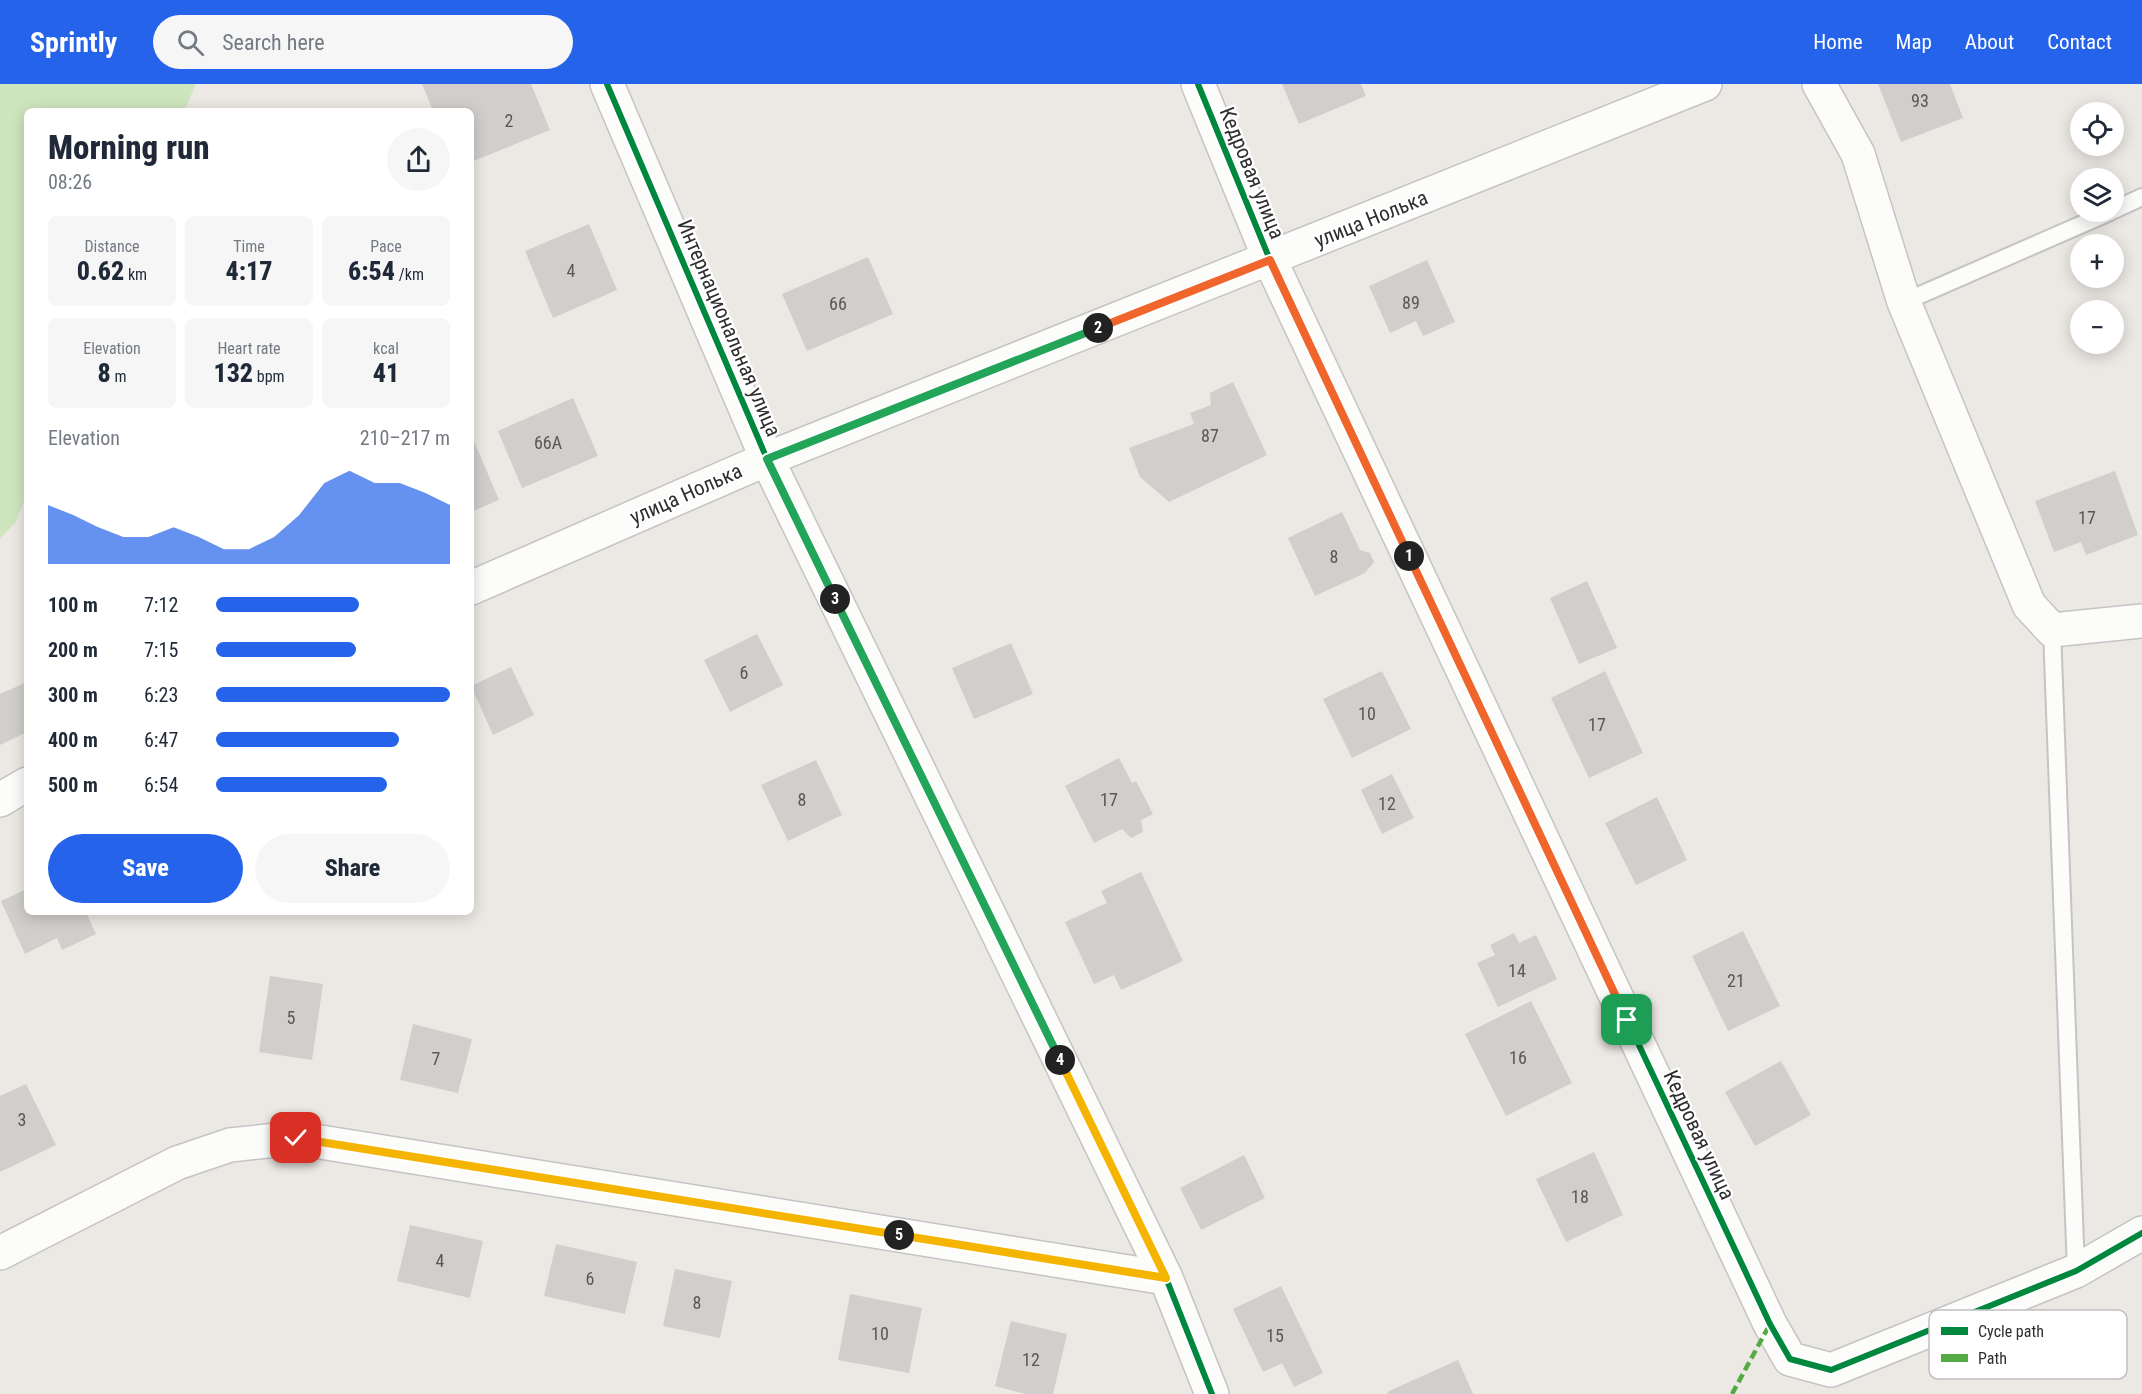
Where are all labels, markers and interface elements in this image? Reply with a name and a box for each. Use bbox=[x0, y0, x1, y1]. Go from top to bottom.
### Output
search box bbox=[153, 15, 573, 69]
text: Sprintly bbox=[30, 26, 117, 59]
icon: search bbox=[174, 26, 207, 59]
text: Search here bbox=[222, 30, 325, 55]
text: Home bbox=[1813, 30, 1863, 54]
text: Map bbox=[1896, 30, 1932, 54]
text: About bbox=[1965, 30, 2014, 54]
text: Contact bbox=[2047, 30, 2112, 54]
house number: 93 bbox=[1911, 90, 1929, 111]
map controls bbox=[2070, 102, 2124, 354]
button: locate bbox=[2070, 102, 2124, 156]
street label: Кедровая улица bbox=[1215, 104, 1289, 242]
house number: 2 bbox=[505, 110, 514, 131]
text: Morning run bbox=[48, 128, 210, 167]
button: share bbox=[387, 128, 450, 191]
button: layers bbox=[2070, 168, 2124, 222]
text: 08:26 bbox=[48, 170, 92, 194]
street label: улица Нолька bbox=[1311, 185, 1431, 253]
street label: Интернациональная улица bbox=[672, 216, 786, 440]
button: + bbox=[2070, 234, 2124, 288]
text: Distance bbox=[84, 237, 140, 256]
text: Time bbox=[233, 237, 265, 256]
text: Pace bbox=[370, 237, 402, 256]
text: 0.62 bbox=[77, 256, 124, 286]
text: 4:17 bbox=[226, 256, 273, 286]
text: 6:54 bbox=[348, 256, 395, 286]
house number: 4 bbox=[567, 260, 576, 281]
text: km bbox=[124, 265, 147, 284]
text: /km bbox=[395, 265, 424, 284]
house number: 89 bbox=[1402, 292, 1420, 313]
house number: 66 bbox=[829, 293, 847, 314]
button: − bbox=[2070, 300, 2124, 354]
pin: 2 bbox=[1083, 313, 1113, 343]
text: 2 bbox=[1094, 318, 1102, 337]
text: Elevation bbox=[83, 339, 141, 358]
text: Heart rate bbox=[217, 339, 281, 358]
text: kcal bbox=[373, 339, 399, 358]
text: 8 bbox=[98, 358, 111, 388]
text: 132 bbox=[213, 358, 253, 388]
text: 41 bbox=[373, 358, 399, 388]
text: m bbox=[111, 367, 126, 386]
text: bpm bbox=[253, 367, 285, 386]
house number: 87 bbox=[1201, 425, 1219, 446]
text: Elevation bbox=[48, 426, 120, 450]
text: 210–217 m bbox=[360, 426, 450, 450]
house number: 66А bbox=[534, 432, 563, 453]
street label: улица Нолька bbox=[626, 459, 746, 529]
house number: 17 bbox=[2078, 507, 2096, 528]
pin: 1 bbox=[1394, 541, 1424, 571]
house number: 8 bbox=[1330, 546, 1338, 567]
text: 1 bbox=[1405, 546, 1413, 565]
pin: 3 bbox=[820, 584, 850, 614]
text: 3 bbox=[831, 589, 839, 608]
text: 100 m bbox=[48, 593, 98, 617]
text: 7:12 bbox=[144, 593, 178, 617]
text: 200 m bbox=[48, 638, 98, 662]
text: 7:15 bbox=[144, 638, 178, 662]
house number: 6 bbox=[740, 662, 748, 683]
text: 300 m bbox=[48, 683, 98, 707]
text: 6:23 bbox=[144, 683, 178, 707]
house number: 10 bbox=[1358, 703, 1376, 724]
house number: 17 bbox=[1588, 714, 1606, 735]
text: 400 m bbox=[48, 728, 98, 752]
text: 6:47 bbox=[144, 728, 178, 752]
text: 500 m bbox=[48, 773, 98, 797]
text: 6:54 bbox=[144, 773, 178, 797]
house number: 8 bbox=[798, 789, 806, 810]
house number: 17 bbox=[1100, 789, 1118, 810]
house number: 12 bbox=[1378, 793, 1396, 814]
button: Save bbox=[48, 834, 243, 903]
button: Share bbox=[255, 834, 450, 903]
house number: 14 bbox=[1508, 960, 1526, 981]
house number: 21 bbox=[1727, 970, 1745, 991]
pin bbox=[1601, 994, 1652, 1045]
icon: arrive bbox=[1610, 1003, 1643, 1036]
house number: 5 bbox=[287, 1007, 296, 1028]
pin: 4 bbox=[1045, 1045, 1075, 1075]
house number: 16 bbox=[1509, 1047, 1527, 1068]
house number: 7 bbox=[432, 1048, 441, 1069]
text: 4 bbox=[1056, 1050, 1064, 1069]
street label: Кедровая улица bbox=[1659, 1067, 1739, 1203]
house number: 3 bbox=[18, 1109, 26, 1130]
pin bbox=[270, 1112, 321, 1163]
icon: check bbox=[279, 1121, 312, 1154]
house number: 18 bbox=[1571, 1186, 1589, 1207]
pin: 5 bbox=[884, 1220, 914, 1250]
text: 5 bbox=[895, 1225, 903, 1244]
house number: 4 bbox=[436, 1250, 445, 1271]
house number: 6 bbox=[586, 1268, 594, 1289]
house number: 8 bbox=[693, 1292, 701, 1313]
legend bbox=[1929, 1310, 2127, 1379]
text: Cycle path bbox=[1978, 1322, 2044, 1341]
house number: 10 bbox=[871, 1323, 889, 1344]
house number: 15 bbox=[1266, 1325, 1284, 1346]
house number: 12 bbox=[1022, 1349, 1040, 1370]
text: Path bbox=[1978, 1349, 2007, 1368]

